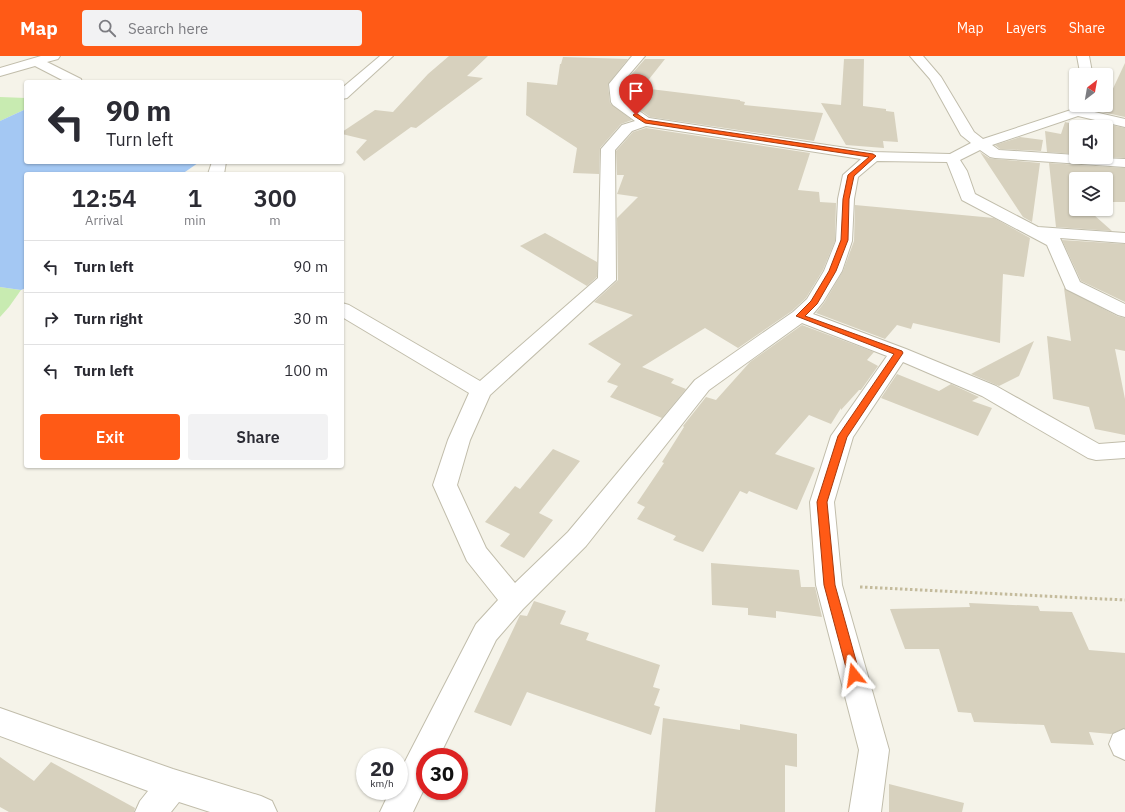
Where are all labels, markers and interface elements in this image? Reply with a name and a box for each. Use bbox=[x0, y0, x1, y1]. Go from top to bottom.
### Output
search box bbox=[82, 10, 362, 46]
text: Map bbox=[20, 16, 58, 40]
icon: search bbox=[96, 17, 118, 39]
text: Search here bbox=[128, 19, 208, 38]
text: Map bbox=[957, 19, 984, 37]
text: Layers bbox=[1006, 19, 1047, 37]
text: Share bbox=[1069, 19, 1105, 37]
north arrow bbox=[1069, 68, 1113, 112]
map controls bbox=[1069, 68, 1113, 216]
pin bbox=[619, 74, 653, 115]
icon: arrive bbox=[625, 80, 647, 102]
text: 90 m bbox=[106, 92, 171, 129]
icon: left bbox=[40, 96, 92, 148]
button: sound bbox=[1069, 120, 1113, 164]
text: Turn left bbox=[106, 128, 174, 151]
button: layers bbox=[1069, 172, 1113, 216]
text: 12:54 bbox=[71, 182, 137, 214]
text: 1 bbox=[188, 182, 202, 214]
text: 300 bbox=[253, 182, 297, 214]
text: Arrival bbox=[85, 212, 123, 229]
text: min bbox=[184, 212, 206, 229]
text: m bbox=[269, 212, 281, 229]
icon: left bbox=[40, 256, 62, 278]
text: Turn left bbox=[74, 257, 134, 276]
text: 90 m bbox=[293, 257, 328, 276]
icon: right bbox=[40, 308, 62, 330]
text: Turn right bbox=[74, 309, 143, 328]
text: 30 m bbox=[293, 309, 328, 328]
icon: left bbox=[40, 360, 62, 382]
text: Turn left bbox=[74, 361, 134, 380]
text: 100 m bbox=[284, 361, 328, 380]
button: Exit bbox=[40, 414, 180, 460]
button: Share bbox=[188, 414, 328, 460]
position arrow bbox=[833, 654, 875, 696]
speed limit sign: 30 bbox=[416, 748, 468, 800]
text: 20 bbox=[370, 755, 394, 782]
text: km/h bbox=[370, 777, 394, 790]

